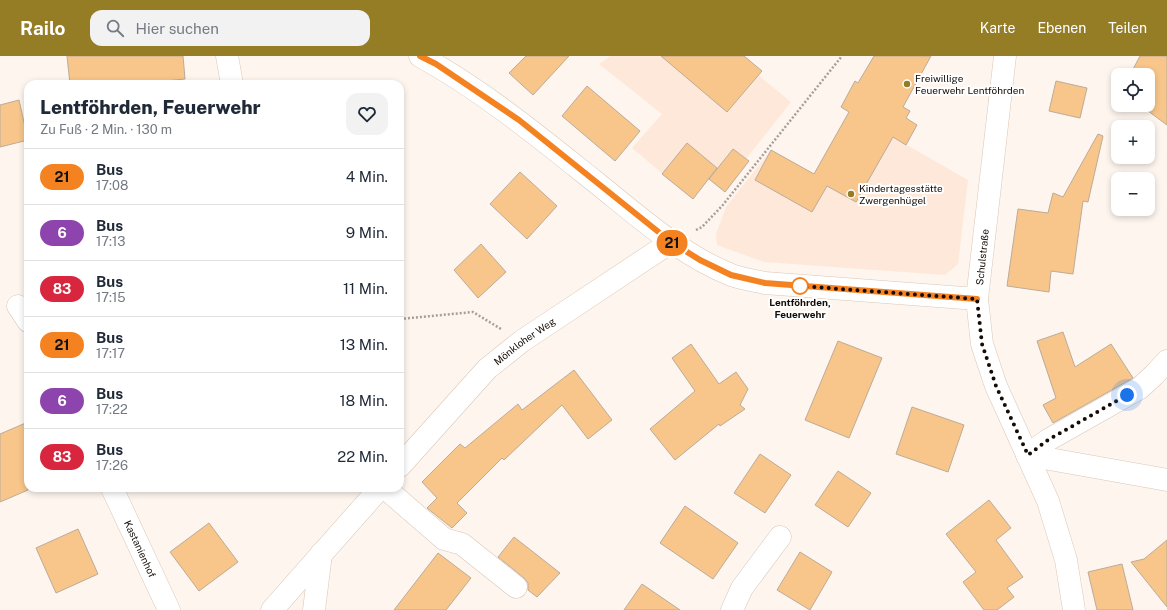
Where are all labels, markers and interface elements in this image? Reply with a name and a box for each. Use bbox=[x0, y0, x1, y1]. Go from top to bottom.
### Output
search box bbox=[90, 10, 370, 46]
text: Railo bbox=[20, 17, 66, 39]
icon: search bbox=[104, 17, 126, 39]
text: Hier suchen bbox=[136, 20, 219, 37]
text: Karte bbox=[980, 20, 1015, 36]
text: Ebenen bbox=[1037, 20, 1086, 36]
text: Teilen bbox=[1108, 20, 1147, 36]
map controls bbox=[1111, 68, 1155, 216]
button: locate bbox=[1111, 68, 1155, 112]
place label: Freiwillige Feuerwehr Lentföhrden bbox=[915, 72, 1024, 96]
marker: Freiwillige Feuerwehr Lentföhrden bbox=[902, 79, 912, 89]
button: heart bbox=[346, 93, 388, 135]
text: Lentföhrden, Feuerwehr bbox=[40, 96, 261, 118]
button: + bbox=[1111, 120, 1155, 164]
text: Zu Fuß · 2 Min. · 130 m bbox=[40, 122, 172, 137]
text: Bus bbox=[96, 161, 123, 178]
text: 4 Min. bbox=[346, 168, 388, 185]
text: 21 bbox=[55, 169, 69, 185]
button: − bbox=[1111, 172, 1155, 216]
text: 17:08 bbox=[96, 178, 128, 193]
place label: Kindertagesstätte Zwergenhügel bbox=[859, 182, 943, 206]
marker: Kindertagesstätte Zwergenhügel bbox=[846, 189, 856, 199]
text: Bus bbox=[96, 217, 123, 234]
text: 9 Min. bbox=[346, 224, 388, 241]
text: 6 bbox=[57, 225, 67, 241]
street label: Schulstraße bbox=[973, 228, 991, 286]
line badge: 21 bbox=[654, 230, 690, 256]
text: 17:13 bbox=[96, 234, 126, 249]
text: 21 bbox=[665, 235, 679, 251]
text: Bus bbox=[96, 273, 123, 290]
marker: Lentföhrden, Feuerwehr bbox=[791, 277, 809, 295]
text: 11 Min. bbox=[343, 280, 388, 297]
text: 83 bbox=[53, 281, 71, 297]
text: 17:15 bbox=[96, 290, 126, 305]
place label: Lentföhrden, Feuerwehr bbox=[769, 296, 831, 320]
street label: Mönkloher Weg bbox=[491, 315, 557, 367]
text: Bus bbox=[96, 329, 123, 346]
text: 13 Min. bbox=[340, 336, 388, 353]
text: 21 bbox=[55, 337, 69, 353]
text: 17:17 bbox=[96, 346, 125, 361]
text: Bus bbox=[96, 385, 123, 402]
your location bbox=[1117, 385, 1137, 405]
text: 18 Min. bbox=[339, 392, 388, 409]
text: 6 bbox=[57, 393, 67, 409]
text: 17:22 bbox=[96, 402, 128, 417]
text: Bus bbox=[96, 441, 123, 458]
text: 22 Min. bbox=[337, 448, 388, 465]
text: 83 bbox=[53, 449, 71, 465]
text: 17:26 bbox=[96, 458, 128, 473]
street label: Kastanienhof bbox=[122, 518, 159, 579]

